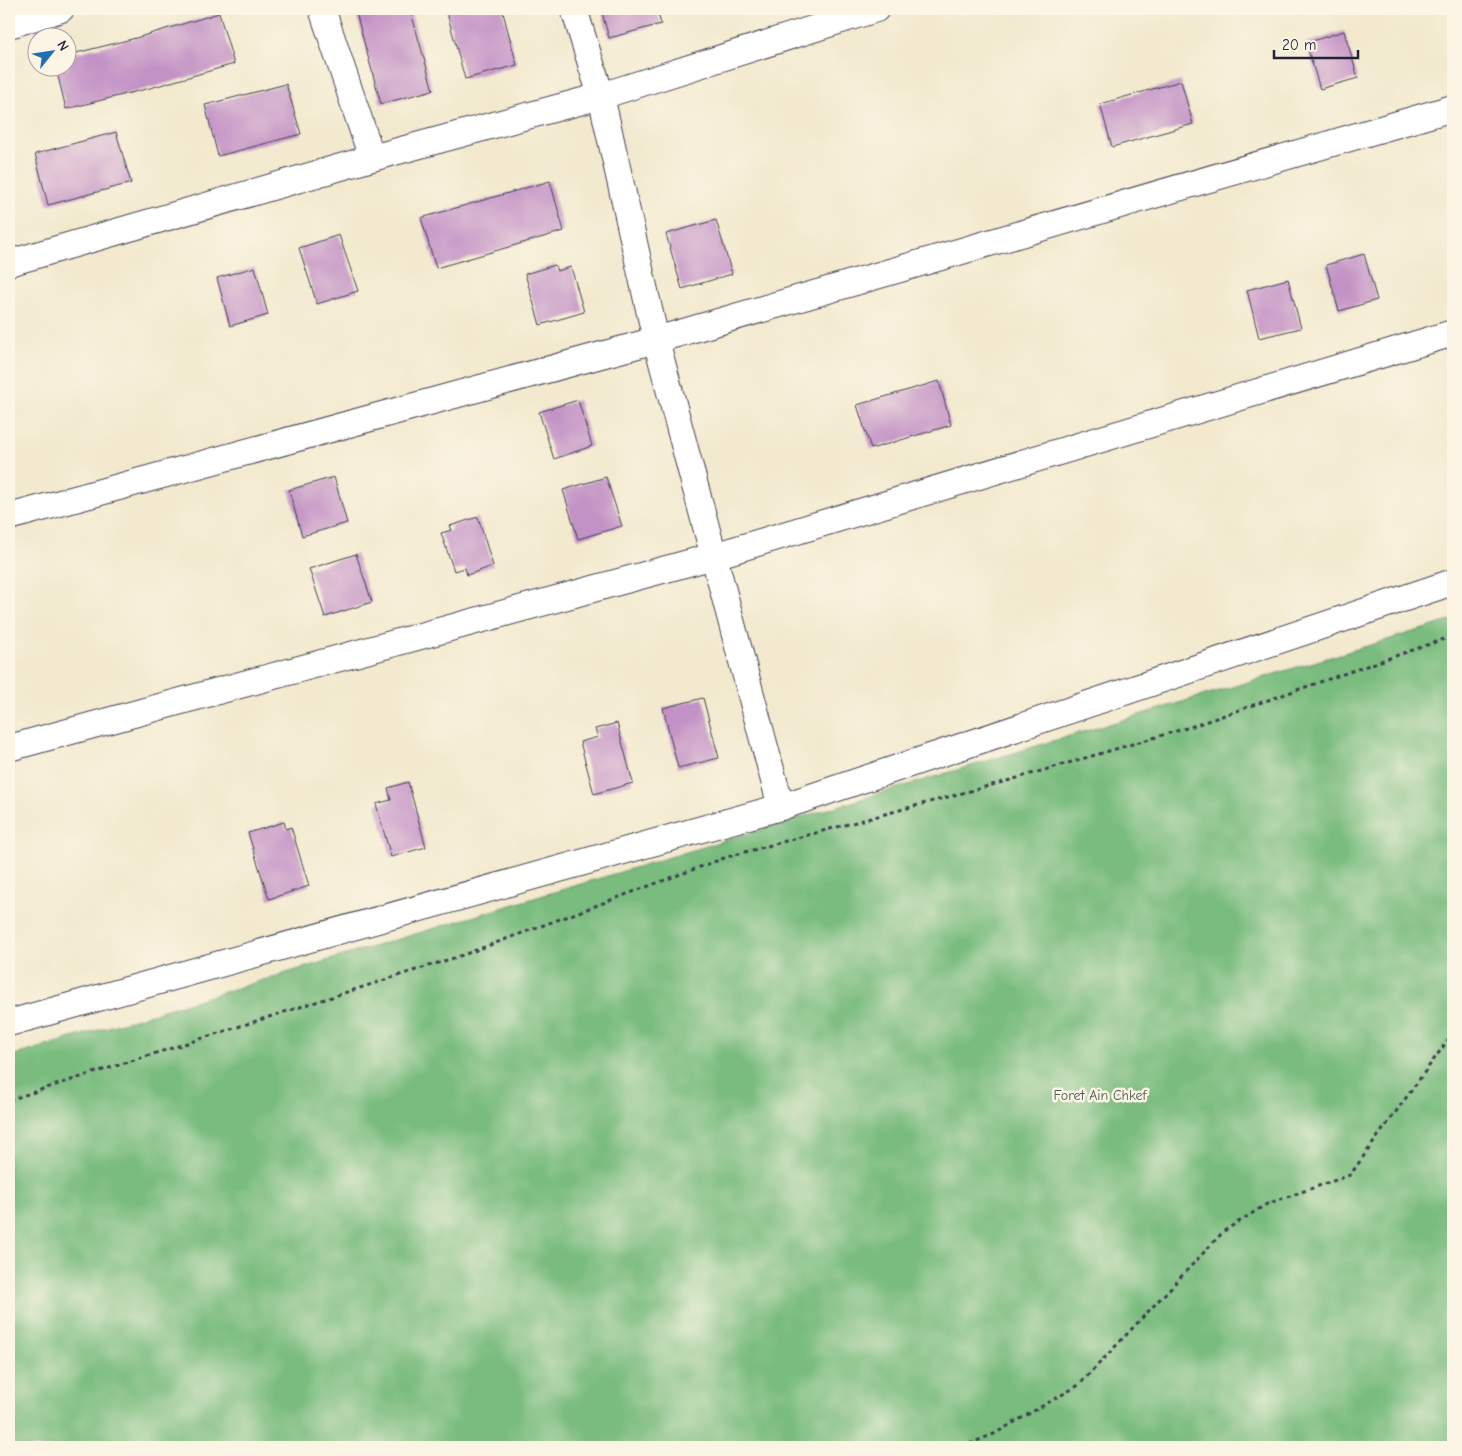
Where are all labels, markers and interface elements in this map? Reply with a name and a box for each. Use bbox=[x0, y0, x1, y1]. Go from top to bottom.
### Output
north arrow bbox=[28, 28, 78, 78]
scale bar bbox=[1274, 28, 1358, 60]
text: 20 m bbox=[1282, 36, 1316, 54]
text: N bbox=[53, 38, 72, 54]
park label: Foret Ain Chkef bbox=[1054, 1087, 1148, 1104]

